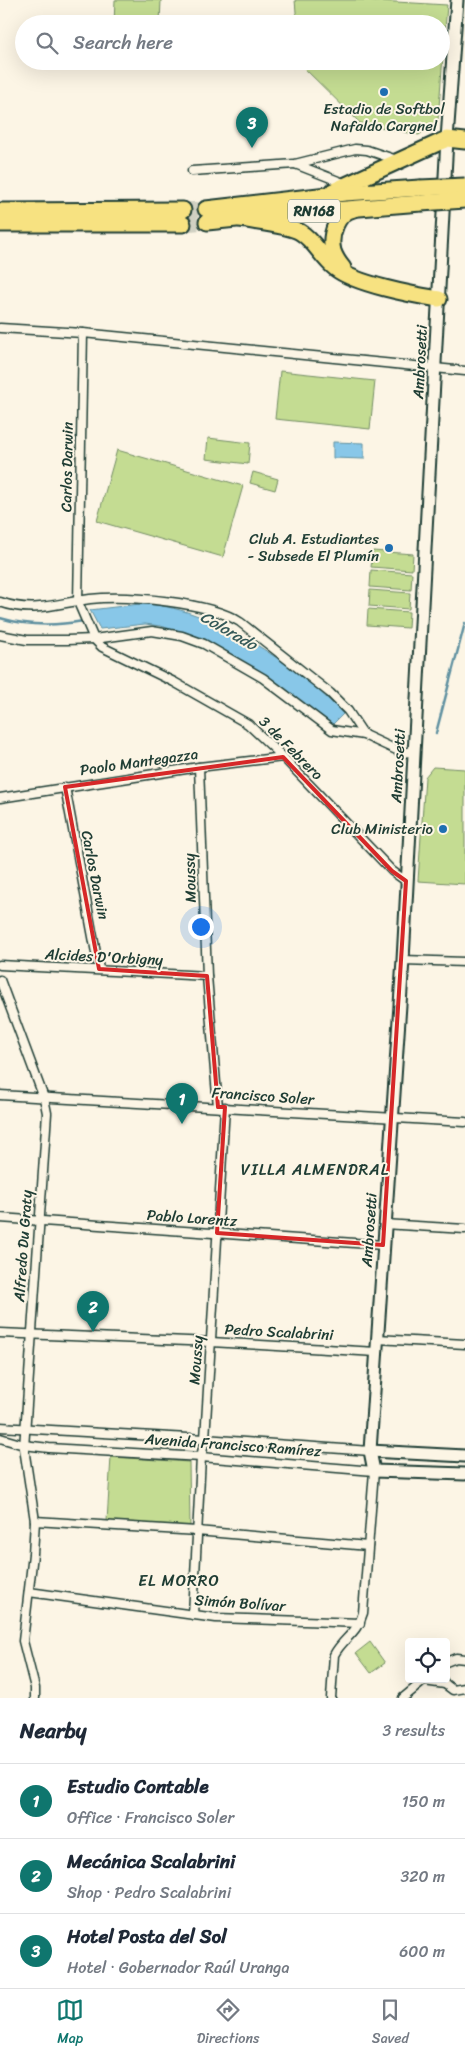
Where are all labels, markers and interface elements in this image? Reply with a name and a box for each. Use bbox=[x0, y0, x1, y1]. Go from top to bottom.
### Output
search box bbox=[15, 15, 450, 70]
text: Search here bbox=[73, 26, 173, 59]
icon: search bbox=[33, 29, 61, 57]
marker: Estadio de Softbol Nafaldo Cargnel bbox=[378, 86, 390, 98]
place label: Estadio de Softbol Nafaldo Cargnel bbox=[323, 96, 446, 139]
pin: 3 bbox=[236, 107, 268, 148]
road number: RN168 bbox=[288, 200, 340, 222]
street label: Ambrosetti bbox=[405, 323, 435, 401]
street label: Carlos Darwin bbox=[53, 422, 81, 512]
place label: Club A. Estudiantes - Subsede El Plumín bbox=[247, 526, 379, 569]
marker: Club A. Estudiantes - Subsede El Plumín bbox=[383, 542, 395, 554]
water label: Colorado bbox=[195, 602, 264, 659]
street label: 3 de Febrero bbox=[253, 710, 330, 787]
street label: Ambrosetti bbox=[383, 727, 413, 805]
street label: Paolo Mantegazza bbox=[78, 741, 200, 783]
place label: Club Ministerio bbox=[331, 816, 434, 842]
marker: Club Ministerio bbox=[437, 823, 449, 835]
street label: Carlos Darwin bbox=[74, 828, 116, 922]
street label: Moussy bbox=[176, 853, 204, 903]
your location bbox=[188, 914, 214, 940]
street label: Alcides D'Orbigny bbox=[43, 941, 164, 973]
street label: Francisco Soler bbox=[211, 1079, 316, 1113]
pin: 1 bbox=[166, 1083, 198, 1124]
district label: VILLA ALMENDRAL bbox=[241, 1155, 389, 1184]
street label: Alfredo Du Graty bbox=[6, 1189, 40, 1304]
street label: Ambrosetti bbox=[353, 1191, 385, 1269]
street label: Pablo Lorentz bbox=[146, 1202, 239, 1234]
pin: 2 bbox=[77, 1291, 109, 1332]
street label: Pedro Scalabrini bbox=[224, 1316, 335, 1348]
street label: Moussy bbox=[181, 1334, 211, 1386]
street label: Avenida Francisco Ramírez bbox=[143, 1426, 323, 1464]
district label: EL MORRO bbox=[138, 1566, 220, 1595]
street label: Simón Bolívar bbox=[194, 1587, 287, 1619]
map controls bbox=[405, 1638, 450, 1683]
button: locate bbox=[405, 1638, 450, 1683]
text: Nearby bbox=[20, 1712, 86, 1750]
text: 3 results bbox=[382, 1716, 445, 1745]
text: Estudio Contable bbox=[67, 1770, 209, 1803]
text: 1 bbox=[33, 1787, 39, 1816]
text: 150 m bbox=[402, 1787, 445, 1816]
text: Office · Francisco Soler bbox=[67, 1803, 234, 1832]
text: Mecánica Scalabrini bbox=[67, 1845, 235, 1878]
text: 2 bbox=[31, 1862, 41, 1891]
text: 320 m bbox=[400, 1862, 445, 1891]
text: Shop · Pedro Scalabrini bbox=[67, 1878, 231, 1907]
text: Hotel Posta del Sol bbox=[67, 1920, 227, 1953]
text: 3 bbox=[32, 1937, 40, 1966]
text: 600 m bbox=[399, 1937, 445, 1966]
text: Hotel · Gobernador Raúl Uranga bbox=[67, 1953, 289, 1982]
tab: Map bbox=[56, 1996, 84, 2051]
tab: Directions bbox=[197, 1996, 259, 2051]
tab: Saved bbox=[372, 1996, 409, 2051]

